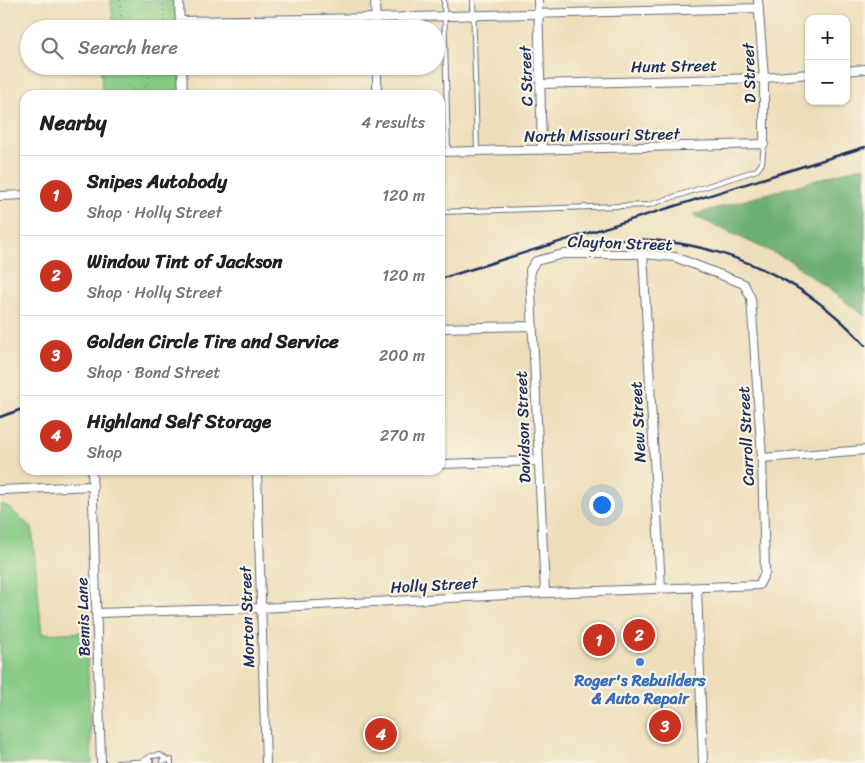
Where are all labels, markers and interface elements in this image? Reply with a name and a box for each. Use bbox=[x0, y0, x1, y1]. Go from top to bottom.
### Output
map controls bbox=[805, 15, 850, 105]
button: + bbox=[805, 15, 850, 60]
search box bbox=[20, 20, 445, 75]
text: Search here bbox=[78, 31, 178, 64]
icon: search bbox=[38, 34, 66, 62]
street label: D Street bbox=[733, 42, 765, 104]
street label: C Street bbox=[510, 45, 542, 107]
street label: Hunt Street bbox=[631, 51, 717, 81]
button: − bbox=[805, 60, 850, 105]
text: Nearby bbox=[40, 104, 106, 142]
text: 4 results bbox=[361, 108, 425, 137]
street label: North Missouri Street bbox=[524, 119, 681, 151]
text: Snipes Autobody bbox=[87, 165, 227, 198]
text: 1 bbox=[53, 181, 59, 210]
text: 120 m bbox=[382, 181, 425, 210]
text: Shop · Holly Street bbox=[87, 198, 222, 227]
street label: Clayton Street bbox=[567, 227, 673, 259]
text: Window Tint of Jackson bbox=[87, 245, 282, 278]
text: 2 bbox=[51, 261, 61, 290]
text: 120 m bbox=[382, 261, 425, 290]
text: Shop · Holly Street bbox=[87, 278, 222, 307]
text: Golden Circle Tire and Service bbox=[87, 325, 339, 358]
text: 3 bbox=[52, 341, 60, 370]
text: 200 m bbox=[379, 341, 425, 370]
text: Shop · Bond Street bbox=[87, 358, 221, 387]
street label: Davidson Street bbox=[507, 370, 539, 484]
street label: New Street bbox=[621, 381, 655, 463]
street label: Carroll Street bbox=[729, 386, 763, 486]
text: Highland Self Storage bbox=[87, 405, 271, 438]
text: 4 bbox=[51, 421, 61, 450]
text: 270 m bbox=[380, 421, 425, 450]
text: Shop bbox=[87, 438, 122, 467]
your location bbox=[589, 492, 615, 518]
street label: Morton Street bbox=[231, 565, 263, 668]
street label: Holly Street bbox=[390, 568, 479, 602]
street label: Bemis Lane bbox=[67, 577, 99, 657]
pin: 2 bbox=[623, 616, 655, 654]
pin: 1 bbox=[583, 621, 615, 659]
marker: Roger's Rebuilders & Auto Repair bbox=[634, 656, 646, 668]
place label: Roger's Rebuilders & Auto Repair bbox=[573, 666, 706, 713]
pin: 3 bbox=[649, 707, 681, 745]
pin: 4 bbox=[365, 715, 397, 753]

